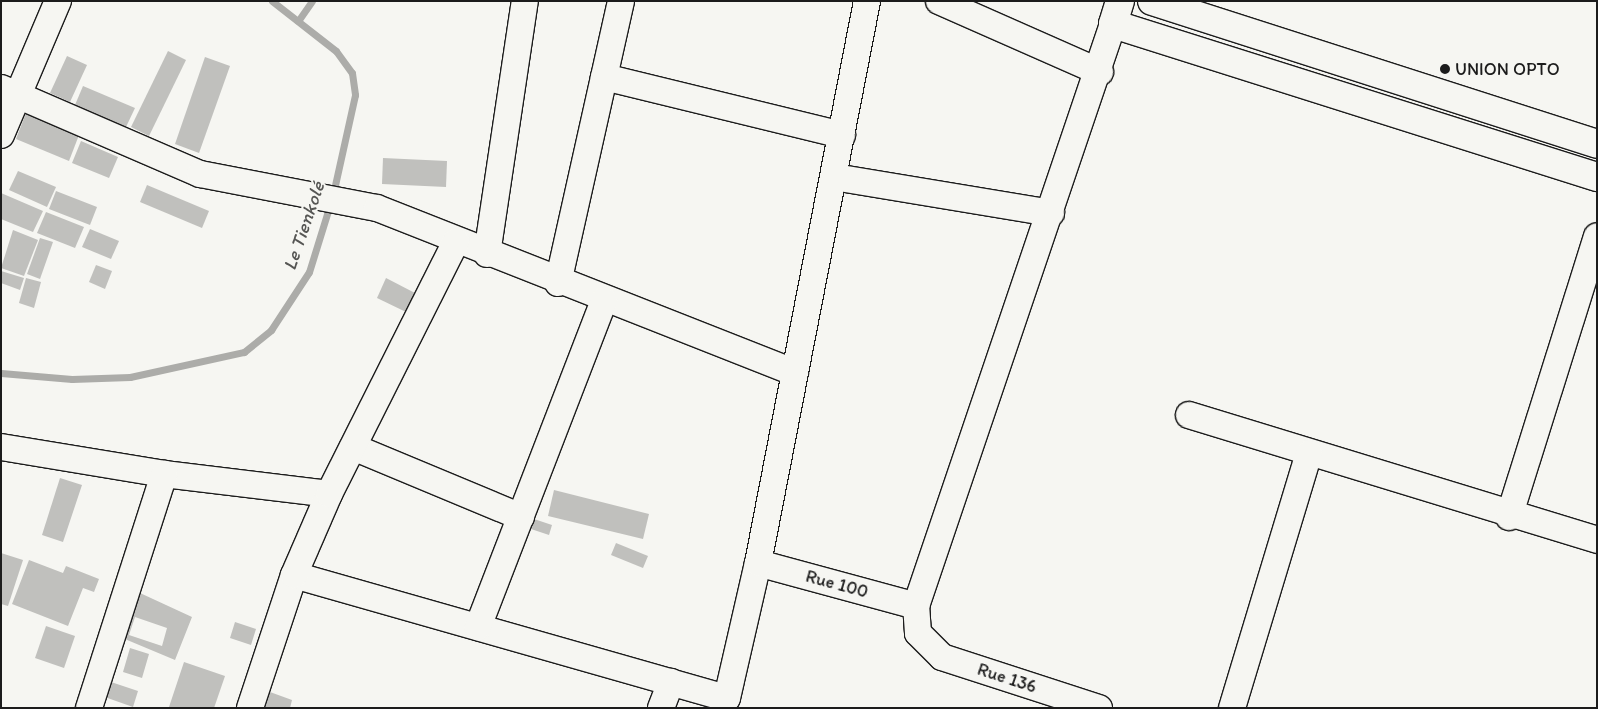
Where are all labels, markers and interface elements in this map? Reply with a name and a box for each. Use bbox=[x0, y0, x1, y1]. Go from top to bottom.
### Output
place label: UNION OPTO bbox=[1455, 58, 1559, 80]
marker: UNION OPTO bbox=[1439, 63, 1451, 75]
water label: Le Tienkolé bbox=[278, 179, 330, 273]
street label: Rue 100 bbox=[803, 565, 871, 603]
street label: Rue 136 bbox=[975, 658, 1039, 698]

